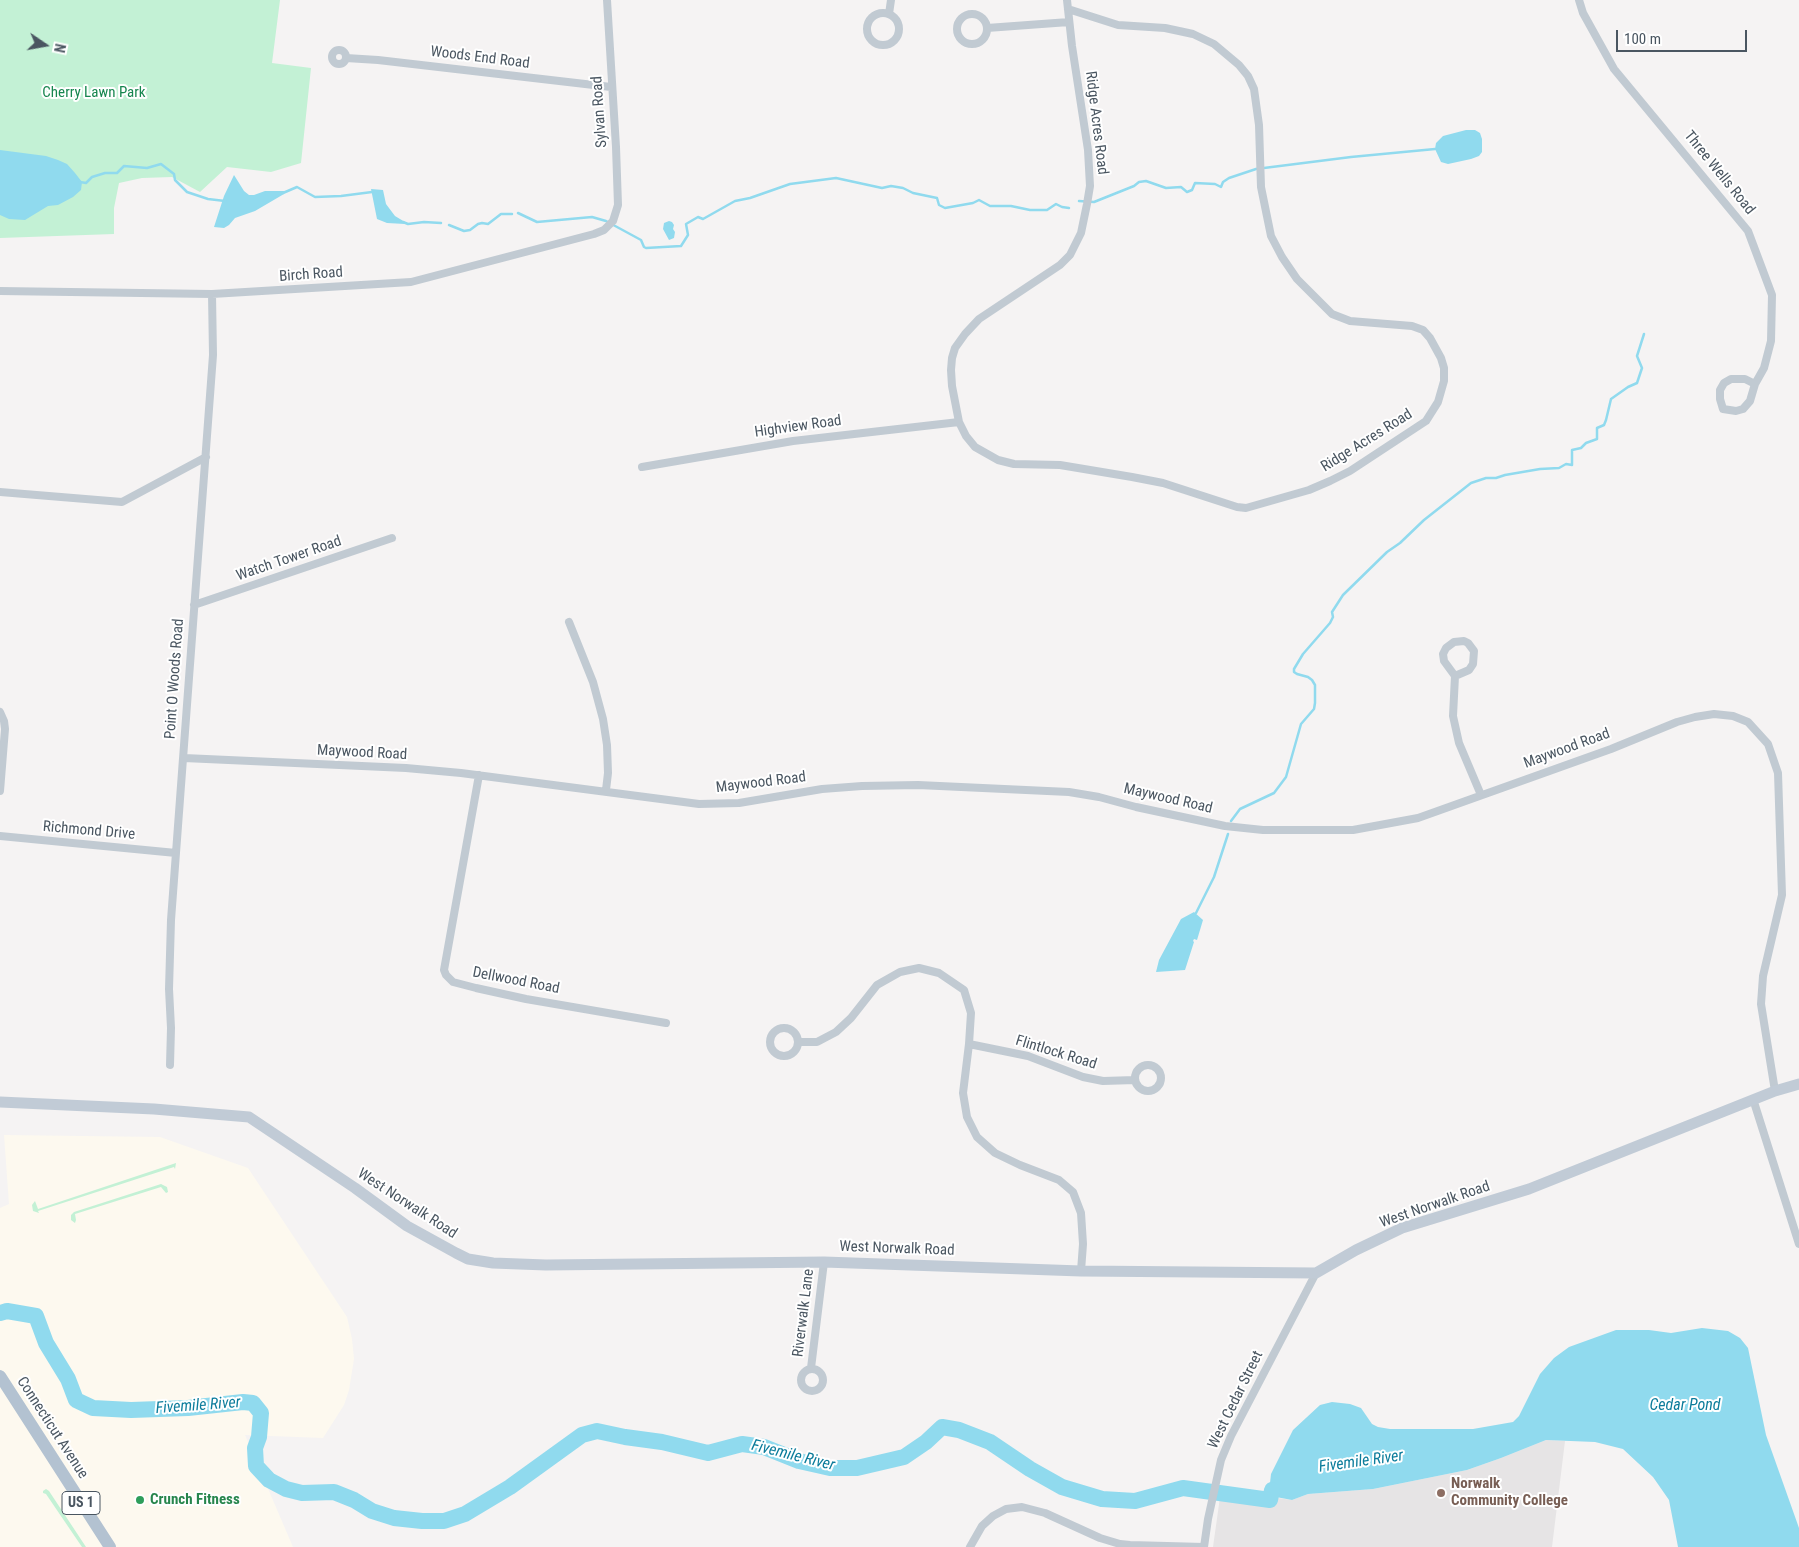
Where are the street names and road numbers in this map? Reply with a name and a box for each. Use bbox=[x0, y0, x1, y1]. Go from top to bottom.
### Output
street label: Woods End Road bbox=[429, 43, 531, 73]
street label: Ridge Acres Road bbox=[1081, 70, 1111, 176]
street label: Sylvan Road bbox=[589, 76, 611, 148]
street label: Three Wells Road bbox=[1680, 128, 1758, 218]
street label: Birch Road bbox=[279, 264, 343, 286]
street label: Ridge Acres Road bbox=[1318, 406, 1416, 476]
street label: Highview Road bbox=[753, 412, 843, 442]
street label: Watch Tower Road bbox=[234, 533, 344, 585]
street label: Point O Woods Road bbox=[162, 618, 188, 740]
street label: Maywood Road bbox=[1521, 725, 1613, 773]
street label: Maywood Road bbox=[316, 742, 408, 764]
street label: Maywood Road bbox=[715, 769, 807, 797]
street label: Maywood Road bbox=[1122, 780, 1214, 818]
street label: Richmond Drive bbox=[42, 818, 136, 844]
street label: Dellwood Road bbox=[471, 964, 561, 998]
street label: Flintlock Road bbox=[1013, 1032, 1099, 1074]
street label: West Norwalk Road bbox=[354, 1165, 460, 1243]
street label: West Norwalk Road bbox=[1378, 1178, 1492, 1232]
street label: West Norwalk Road bbox=[839, 1238, 955, 1260]
street label: Riverwalk Lane bbox=[790, 1268, 818, 1358]
street label: West Cedar Street bbox=[1205, 1348, 1267, 1452]
street label: Connecticut Avenue bbox=[12, 1374, 92, 1482]
road number: US 1 bbox=[62, 1492, 100, 1515]

